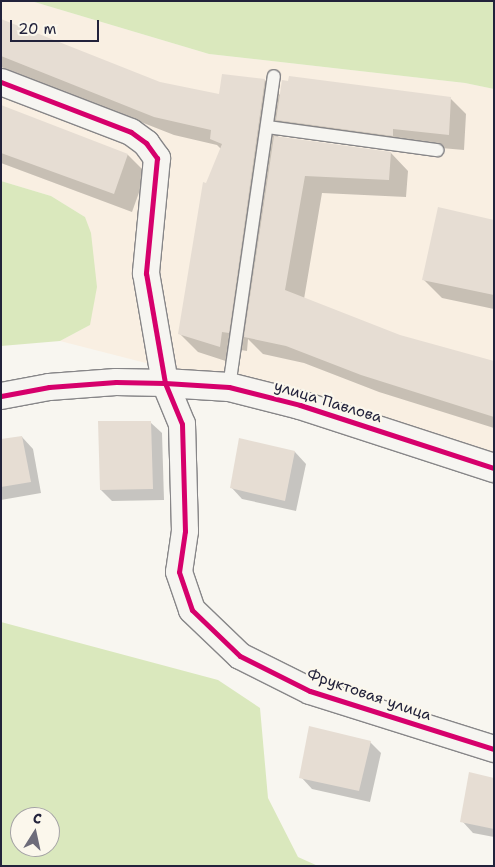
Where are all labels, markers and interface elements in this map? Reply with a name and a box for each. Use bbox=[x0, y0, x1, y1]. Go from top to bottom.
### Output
scale bar bbox=[12, 10, 101, 42]
text: 20 m bbox=[18, 19, 57, 39]
street label: улица Павлова bbox=[272, 377, 384, 427]
street label: Фруктовая улица bbox=[304, 665, 434, 725]
north arrow bbox=[10, 807, 60, 857]
text: С bbox=[32, 809, 43, 828]

